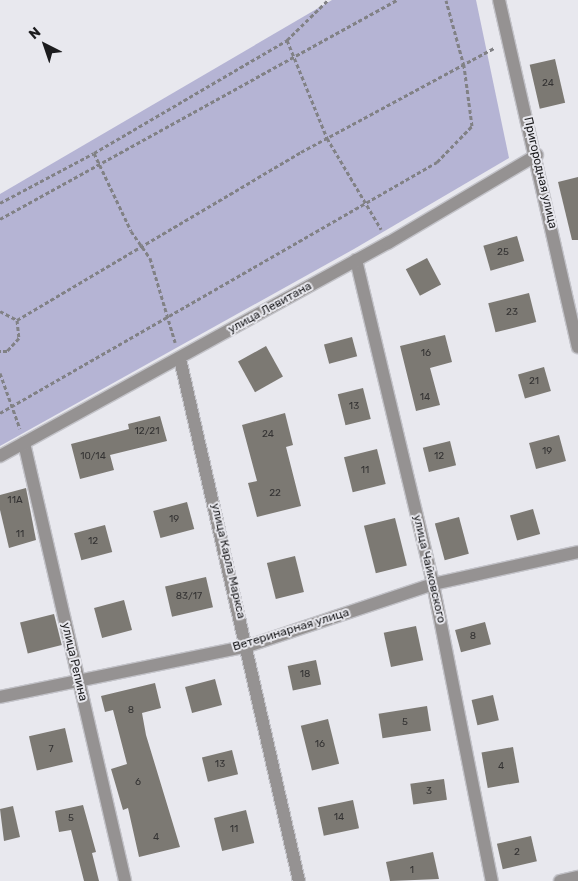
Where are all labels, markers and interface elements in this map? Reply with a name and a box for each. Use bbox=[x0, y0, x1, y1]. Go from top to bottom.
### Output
north arrow bbox=[20, 20, 70, 70]
text: N bbox=[25, 24, 44, 43]
house number: 24 bbox=[542, 78, 554, 90]
street label: Пригородная улица bbox=[520, 116, 560, 230]
house number: 25 bbox=[497, 247, 509, 259]
street label: улица Левитана bbox=[226, 279, 314, 337]
house number: 23 bbox=[506, 307, 518, 319]
house number: 16 bbox=[421, 348, 431, 360]
house number: 21 bbox=[529, 376, 539, 388]
house number: 14 bbox=[420, 392, 430, 404]
house number: 13 bbox=[349, 401, 359, 413]
house number: 12/21 bbox=[135, 426, 159, 438]
house number: 24 bbox=[262, 429, 274, 441]
house number: 19 bbox=[542, 446, 552, 458]
house number: 10/14 bbox=[80, 451, 106, 463]
house number: 12 bbox=[434, 451, 444, 463]
house number: 11 bbox=[361, 465, 369, 477]
house number: 22 bbox=[269, 488, 281, 500]
house number: 11А bbox=[7, 495, 23, 507]
street label: улица Карла Маркса bbox=[208, 502, 248, 620]
house number: 19 bbox=[169, 514, 179, 526]
street label: улица Чайковского bbox=[410, 514, 448, 624]
house number: 11 bbox=[16, 529, 24, 541]
house number: 12 bbox=[88, 536, 98, 548]
house number: 83/17 bbox=[176, 591, 202, 603]
street label: Ветеринарная улица bbox=[231, 605, 351, 655]
street label: улица Репина bbox=[58, 621, 90, 703]
house number: 8 bbox=[470, 631, 476, 643]
house number: 18 bbox=[300, 669, 310, 681]
house number: 8 bbox=[128, 705, 134, 717]
house number: 5 bbox=[402, 717, 408, 729]
house number: 16 bbox=[315, 739, 325, 751]
house number: 7 bbox=[48, 744, 54, 756]
house number: 13 bbox=[215, 759, 225, 771]
house number: 4 bbox=[498, 761, 504, 773]
house number: 6 bbox=[135, 777, 141, 789]
house number: 3 bbox=[426, 786, 432, 798]
house number: 14 bbox=[334, 812, 344, 824]
house number: 5 bbox=[68, 813, 74, 825]
house number: 11 bbox=[230, 824, 238, 836]
house number: 4 bbox=[153, 832, 159, 844]
house number: 2 bbox=[514, 847, 520, 859]
house number: 1 bbox=[410, 865, 414, 877]

